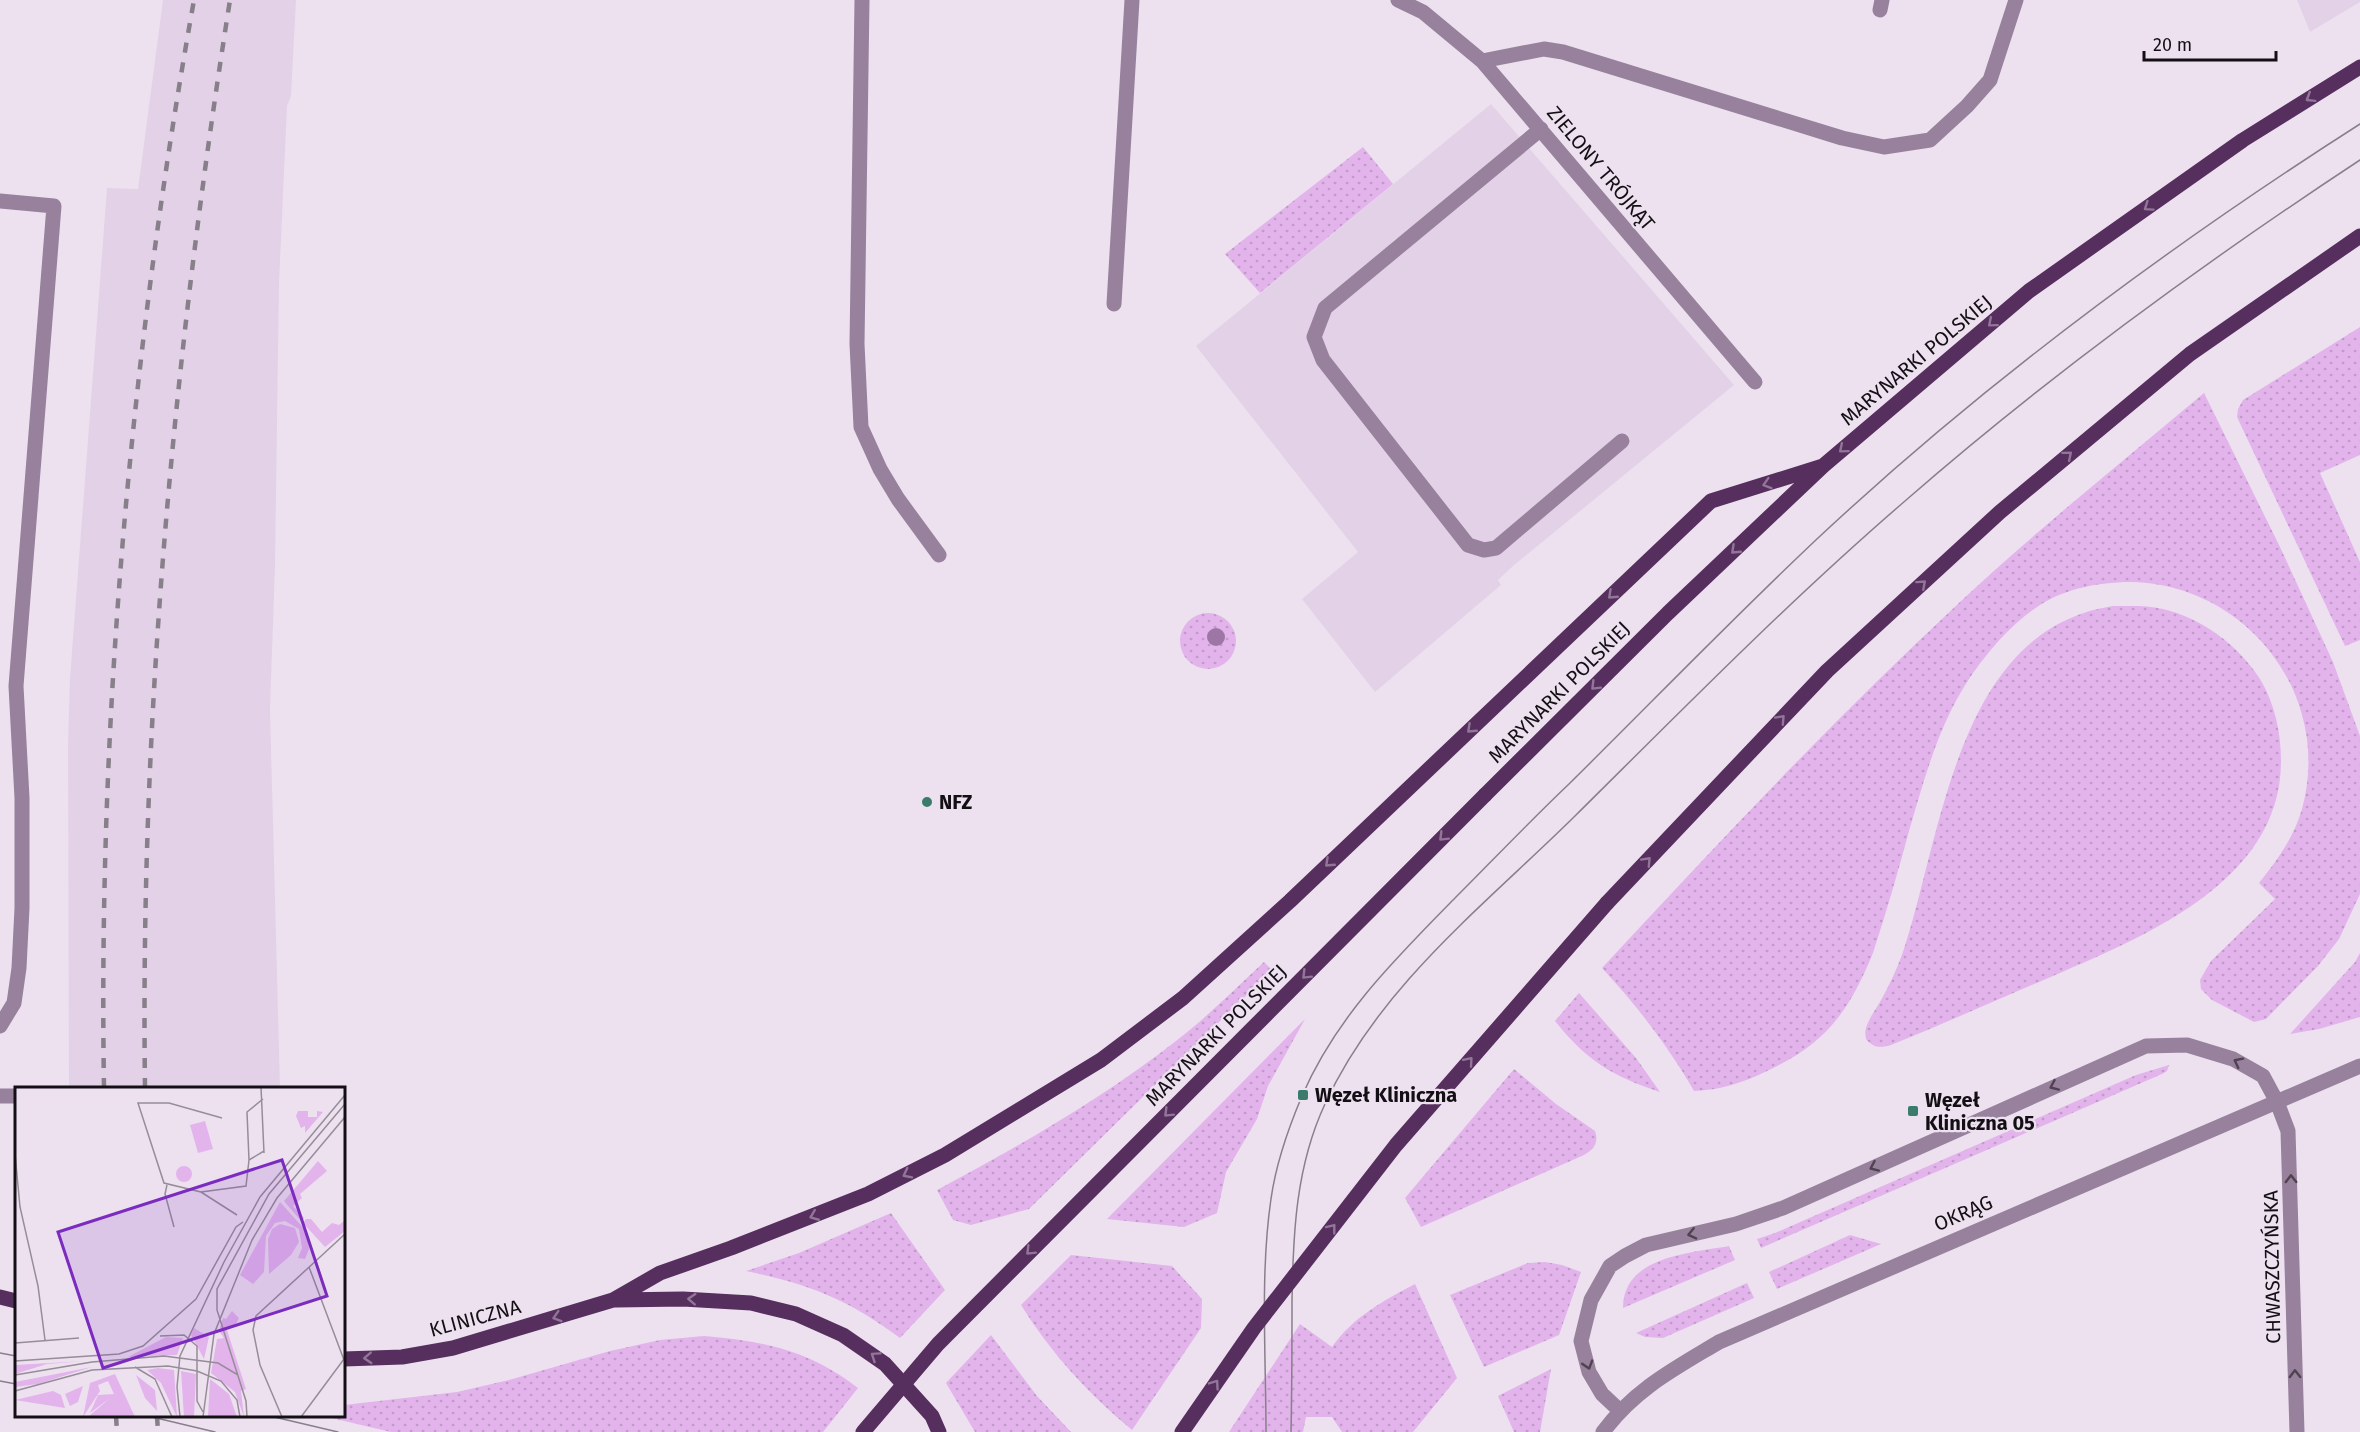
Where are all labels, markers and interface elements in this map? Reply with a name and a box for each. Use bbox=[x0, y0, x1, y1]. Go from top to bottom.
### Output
scale bar bbox=[2144, 24, 2276, 62]
text: 20 m bbox=[2153, 34, 2192, 56]
one-way arrow bbox=[2306, 91, 2316, 103]
street label: ZIELONY TRÓJKĄT bbox=[1542, 101, 1660, 235]
one-way arrow bbox=[2144, 200, 2155, 211]
street label: MARYNARKI POLSKIEJ bbox=[1835, 290, 1997, 430]
one-way arrow bbox=[1988, 315, 1999, 326]
one-way arrow bbox=[1839, 442, 1850, 453]
one-way arrow bbox=[2061, 452, 2072, 463]
one-way arrow bbox=[1762, 476, 1773, 489]
one-way arrow bbox=[1731, 543, 1741, 554]
one-way arrow bbox=[1915, 580, 1925, 591]
one-way arrow bbox=[1608, 588, 1619, 599]
street label: MARYNARKI POLSKIEJ bbox=[1483, 616, 1635, 768]
one-way arrow bbox=[1591, 678, 1602, 689]
one-way arrow bbox=[1774, 715, 1785, 726]
one-way arrow bbox=[1467, 722, 1477, 733]
place label: NFZ bbox=[939, 790, 973, 814]
marker: NFZ bbox=[920, 795, 934, 809]
one-way arrow bbox=[1440, 829, 1451, 840]
one-way arrow bbox=[1325, 856, 1336, 867]
one-way arrow bbox=[1640, 857, 1651, 868]
street label: MARYNARKI POLSKIEJ bbox=[1140, 959, 1292, 1111]
one-way arrow bbox=[1302, 967, 1313, 978]
one-way arrow bbox=[1462, 1057, 1473, 1068]
one-way arrow bbox=[2233, 1058, 2244, 1069]
one-way arrow bbox=[2050, 1079, 2061, 1091]
place label: Węzeł Kliniczna bbox=[1315, 1083, 1457, 1107]
inset map bbox=[15, 1087, 345, 1417]
marker: Węzeł Kliniczna bbox=[1296, 1088, 1310, 1102]
place label: Węzeł Kliniczna 05 bbox=[1925, 1088, 2035, 1135]
marker: Węzeł Kliniczna 05 bbox=[1906, 1104, 1920, 1118]
one-way arrow bbox=[1164, 1106, 1175, 1116]
one-way arrow bbox=[1870, 1159, 1881, 1171]
one-way arrow bbox=[902, 1167, 913, 1179]
one-way arrow bbox=[2284, 1174, 2297, 1183]
street label: CHWASZCZYŃSKA bbox=[2259, 1189, 2285, 1344]
street label: OKRĄG bbox=[1930, 1190, 1996, 1236]
one-way arrow bbox=[809, 1208, 819, 1221]
one-way arrow bbox=[1324, 1223, 1335, 1234]
one-way arrow bbox=[1687, 1227, 1697, 1240]
one-way arrow bbox=[1027, 1244, 1037, 1255]
one-way arrow bbox=[688, 1293, 697, 1306]
street label: KLINICZNA bbox=[427, 1294, 524, 1342]
one-way arrow bbox=[552, 1310, 563, 1322]
one-way arrow bbox=[363, 1352, 372, 1365]
one-way arrow bbox=[870, 1353, 881, 1364]
one-way arrow bbox=[1581, 1359, 1593, 1370]
one-way arrow bbox=[2289, 1369, 2301, 1378]
one-way arrow bbox=[1208, 1380, 1219, 1391]

